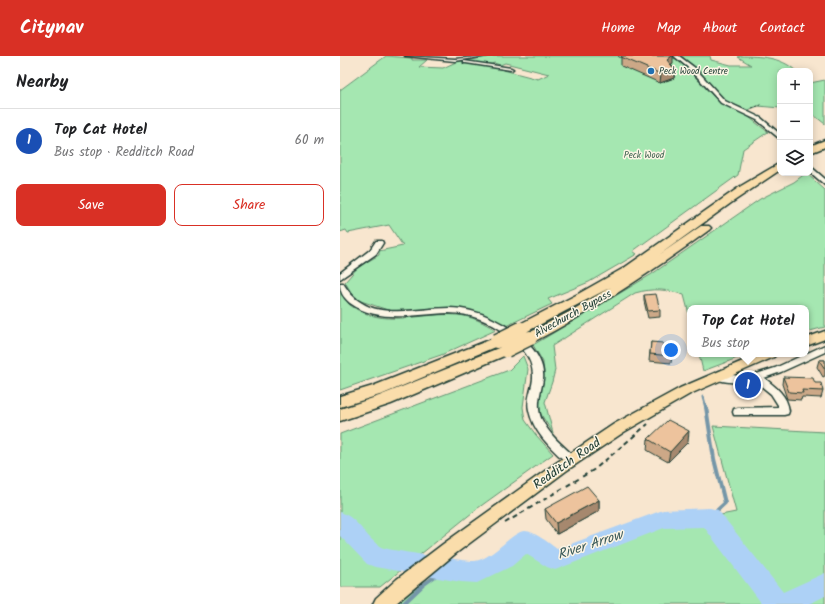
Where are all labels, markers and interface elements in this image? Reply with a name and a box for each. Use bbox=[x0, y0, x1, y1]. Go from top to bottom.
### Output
text: Citynav bbox=[20, 13, 83, 43]
text: Home bbox=[601, 17, 635, 39]
text: Map bbox=[657, 17, 681, 39]
text: About bbox=[703, 17, 737, 39]
text: Contact bbox=[759, 17, 805, 39]
place label: Peck Wood Centre bbox=[659, 64, 728, 79]
marker: Peck Wood Centre bbox=[646, 66, 656, 76]
map controls bbox=[777, 68, 813, 176]
button: + bbox=[777, 68, 813, 104]
text: Nearby bbox=[16, 69, 68, 96]
button: − bbox=[777, 104, 813, 140]
text: Top Cat Hotel bbox=[54, 118, 147, 142]
text: 1 bbox=[27, 130, 31, 151]
text: 60 m bbox=[295, 130, 324, 151]
button: layers bbox=[777, 140, 813, 176]
text: Bus stop · Redditch Road bbox=[54, 142, 194, 163]
park label: Peck Wood bbox=[624, 148, 665, 163]
button: Save bbox=[16, 184, 166, 226]
button: Share bbox=[174, 184, 324, 226]
street label: Alvechurch Bypass bbox=[531, 285, 615, 343]
popup bbox=[687, 305, 809, 357]
text: Top Cat Hotel bbox=[702, 309, 794, 333]
text: Bus stop bbox=[702, 333, 749, 354]
your location bbox=[661, 340, 681, 360]
pin: 1 bbox=[735, 370, 761, 400]
street label: Redditch Road bbox=[529, 433, 606, 495]
water label: River Arrow bbox=[554, 523, 628, 566]

